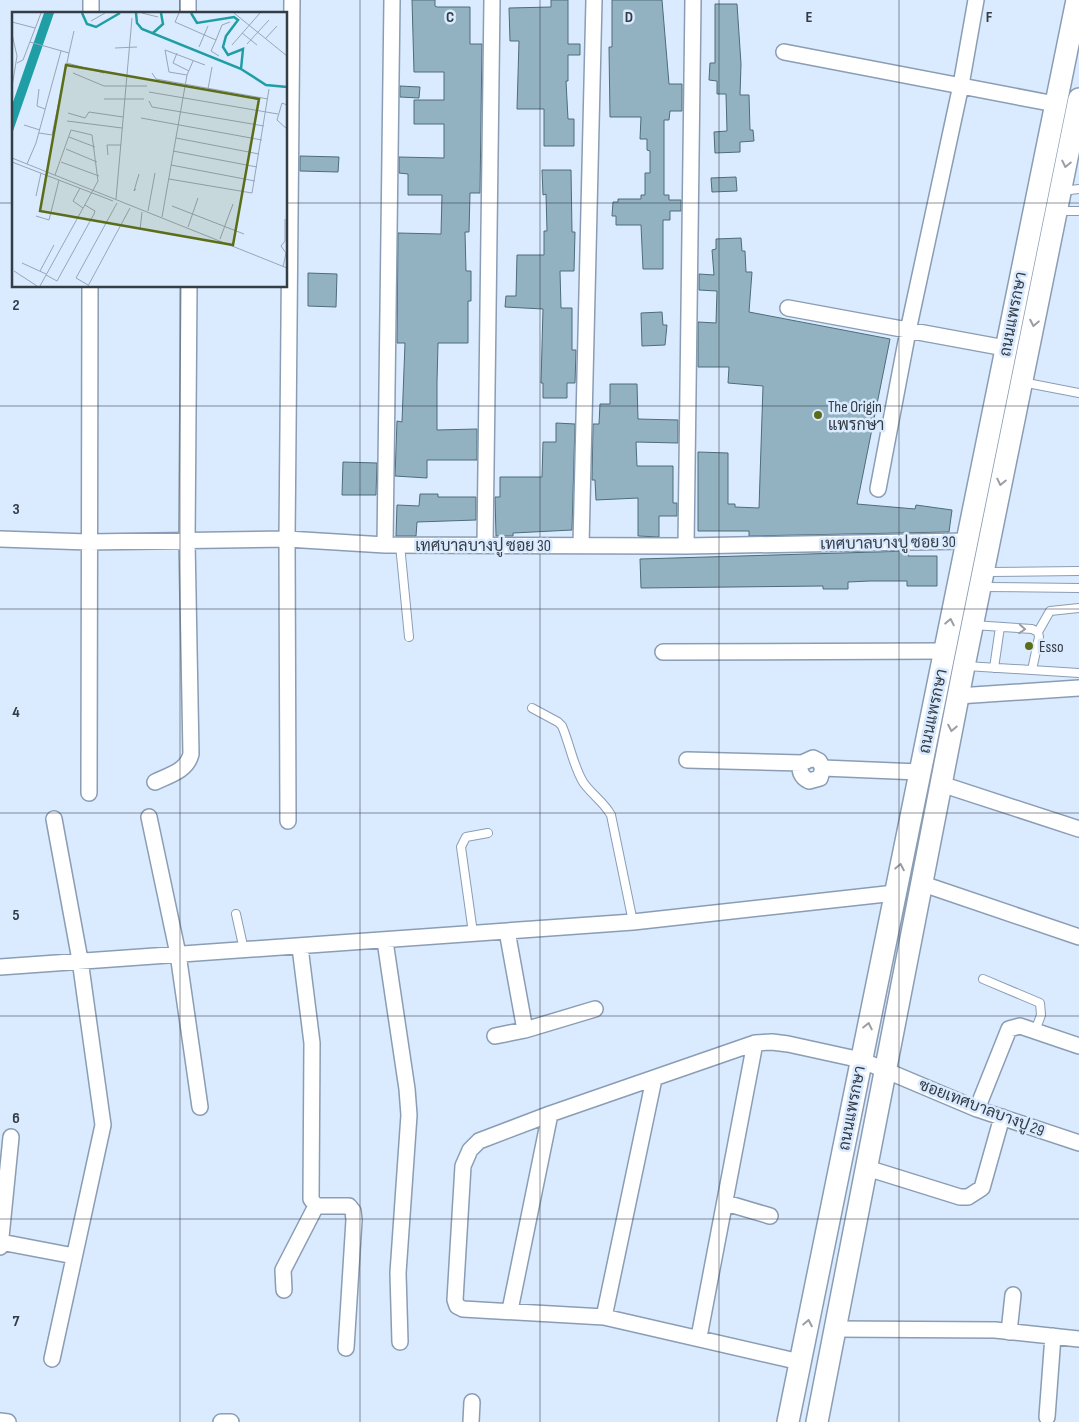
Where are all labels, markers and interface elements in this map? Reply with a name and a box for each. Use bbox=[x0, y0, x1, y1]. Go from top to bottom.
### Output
text: C bbox=[446, 8, 454, 27]
text: D bbox=[625, 8, 633, 27]
text: E bbox=[806, 8, 813, 27]
text: F bbox=[986, 8, 993, 27]
inset map bbox=[12, 12, 288, 288]
one-way arrow bbox=[1061, 159, 1071, 168]
street label: ถนนแพรกษา bbox=[996, 270, 1031, 358]
text: 2 bbox=[12, 296, 20, 315]
one-way arrow bbox=[1029, 319, 1039, 328]
place label: The Origin แพรกษา bbox=[828, 398, 884, 435]
marker: The Origin แพรกษา bbox=[812, 409, 824, 421]
one-way arrow bbox=[997, 478, 1007, 487]
text: 3 bbox=[12, 500, 20, 519]
street label: เทศบาลบางปู ซอย 30 bbox=[820, 533, 956, 555]
street label: เทศบาลบางปู ซอย 30 bbox=[415, 537, 551, 557]
one-way arrow bbox=[944, 618, 955, 626]
one-way arrow bbox=[1018, 623, 1026, 634]
place label: Esso bbox=[1039, 638, 1064, 657]
marker: Esso bbox=[1023, 640, 1035, 652]
street label: ถนนแพรกษา bbox=[915, 667, 952, 755]
text: 4 bbox=[12, 703, 20, 722]
one-way arrow bbox=[948, 723, 958, 732]
one-way arrow bbox=[895, 863, 905, 871]
text: 5 bbox=[12, 906, 20, 925]
one-way arrow bbox=[862, 1022, 873, 1031]
street label: ถนนแพรกษา bbox=[835, 1064, 870, 1152]
street label: ซอยเทศบาลบางปู 29 bbox=[916, 1076, 1047, 1142]
text: 6 bbox=[12, 1109, 20, 1128]
text: 7 bbox=[13, 1312, 20, 1331]
one-way arrow bbox=[802, 1318, 813, 1327]

